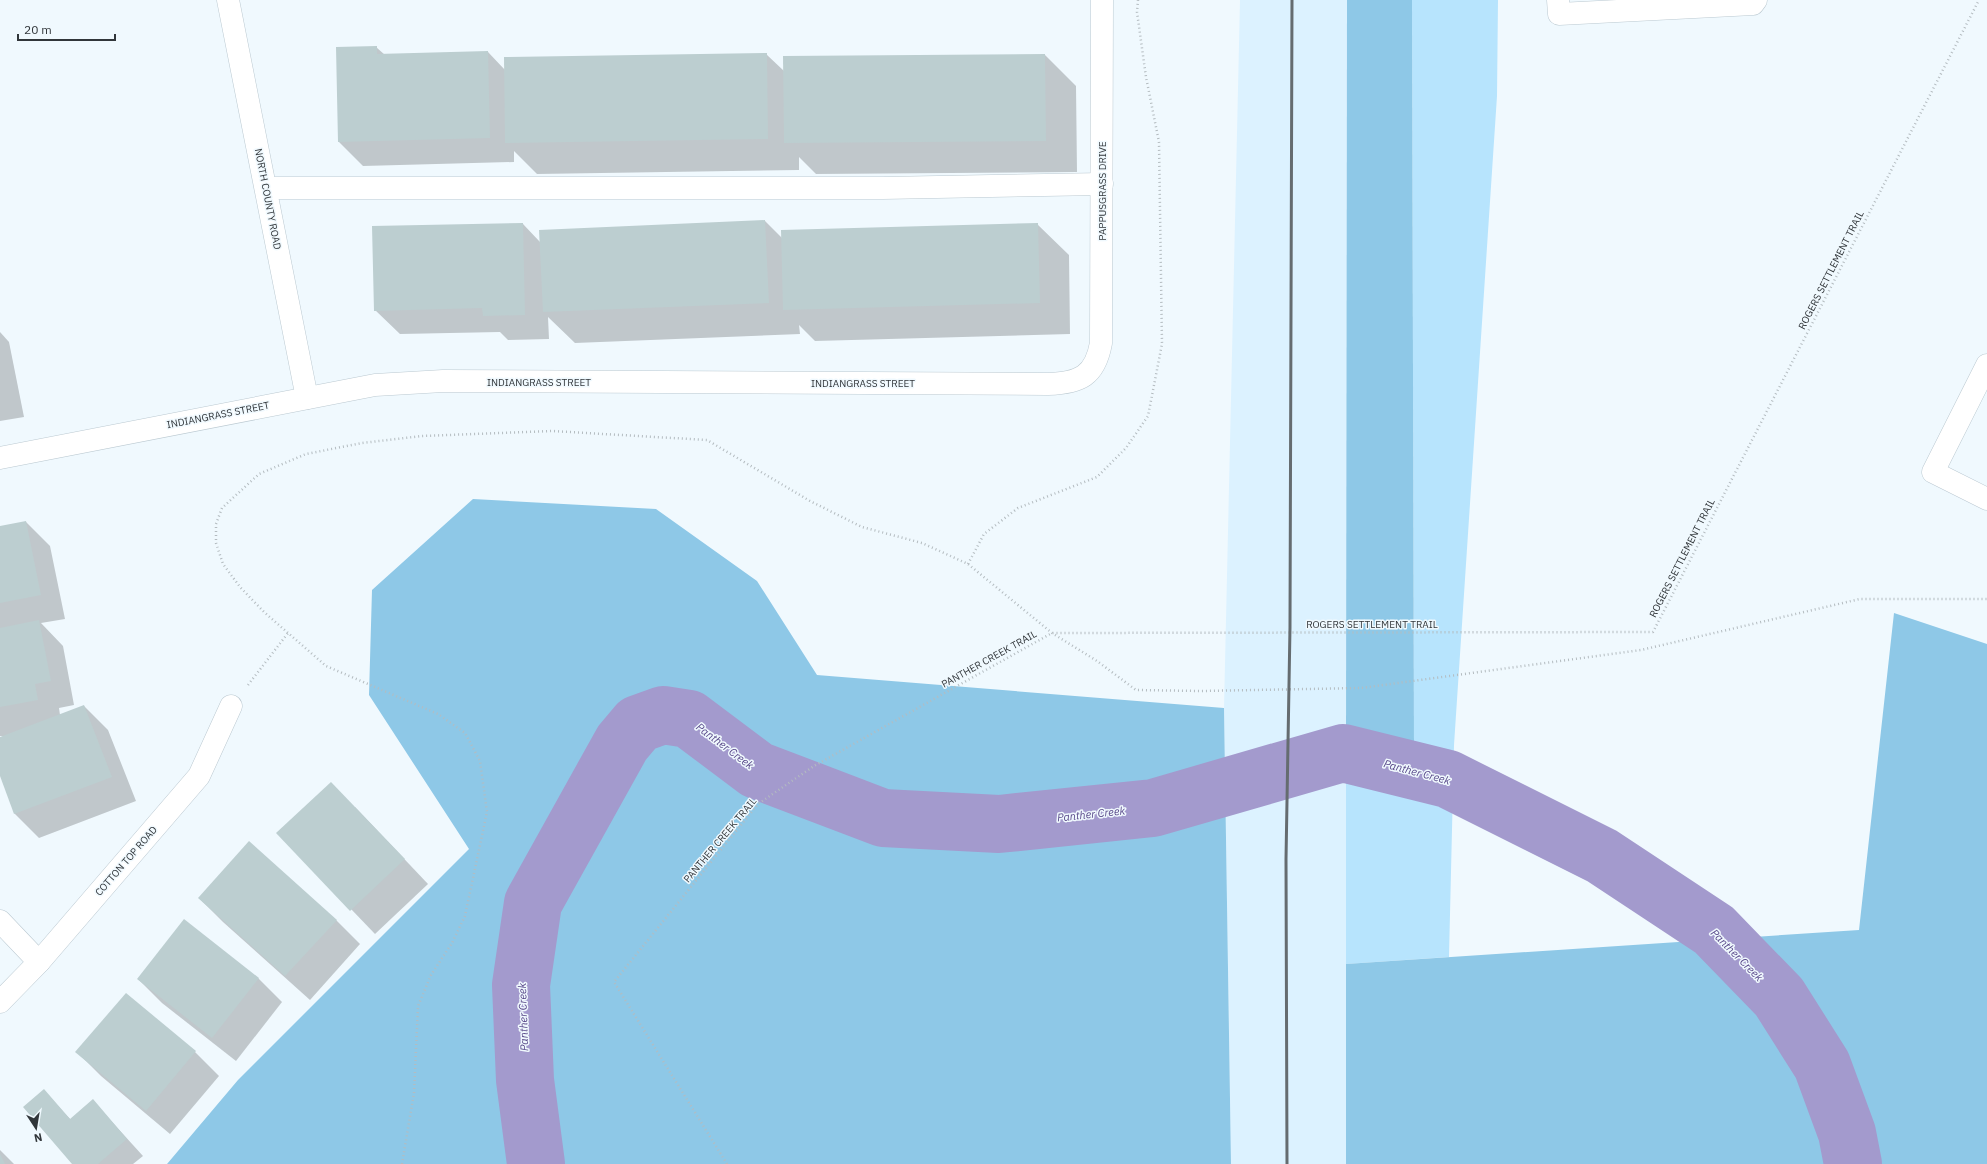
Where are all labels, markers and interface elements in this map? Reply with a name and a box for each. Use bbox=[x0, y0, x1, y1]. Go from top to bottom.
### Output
scale bar bbox=[18, 16, 115, 42]
text: 20 m bbox=[24, 22, 52, 37]
street label: PAPPUSGRASS DRIVE bbox=[1096, 141, 1109, 241]
street label: NORTH COUNTY ROAD bbox=[252, 147, 284, 251]
street label: ROGERS SETTLEMENT TRAIL bbox=[1795, 208, 1867, 332]
street label: INDIANGRASS STREET bbox=[487, 376, 591, 389]
street label: INDIANGRASS STREET bbox=[811, 377, 915, 390]
street label: INDIANGRASS STREET bbox=[166, 399, 271, 431]
street label: ROGERS SETTLEMENT TRAIL bbox=[1646, 496, 1718, 620]
street label: ROGERS SETTLEMENT TRAIL bbox=[1306, 618, 1438, 631]
street label: PANTHER CREEK TRAIL bbox=[939, 627, 1039, 691]
water label: Panther Creek bbox=[693, 720, 757, 772]
water label: Panther Creek bbox=[1382, 756, 1452, 788]
street label: PANTHER CREEK TRAIL bbox=[681, 795, 759, 885]
water label: Panther Creek bbox=[1056, 803, 1126, 825]
street label: COTTON TOP ROAD bbox=[92, 823, 160, 899]
water label: Panther Creek bbox=[1708, 926, 1766, 984]
water label: Panther Creek bbox=[515, 982, 531, 1051]
north arrow bbox=[16, 1108, 56, 1148]
text: N bbox=[33, 1130, 43, 1145]

